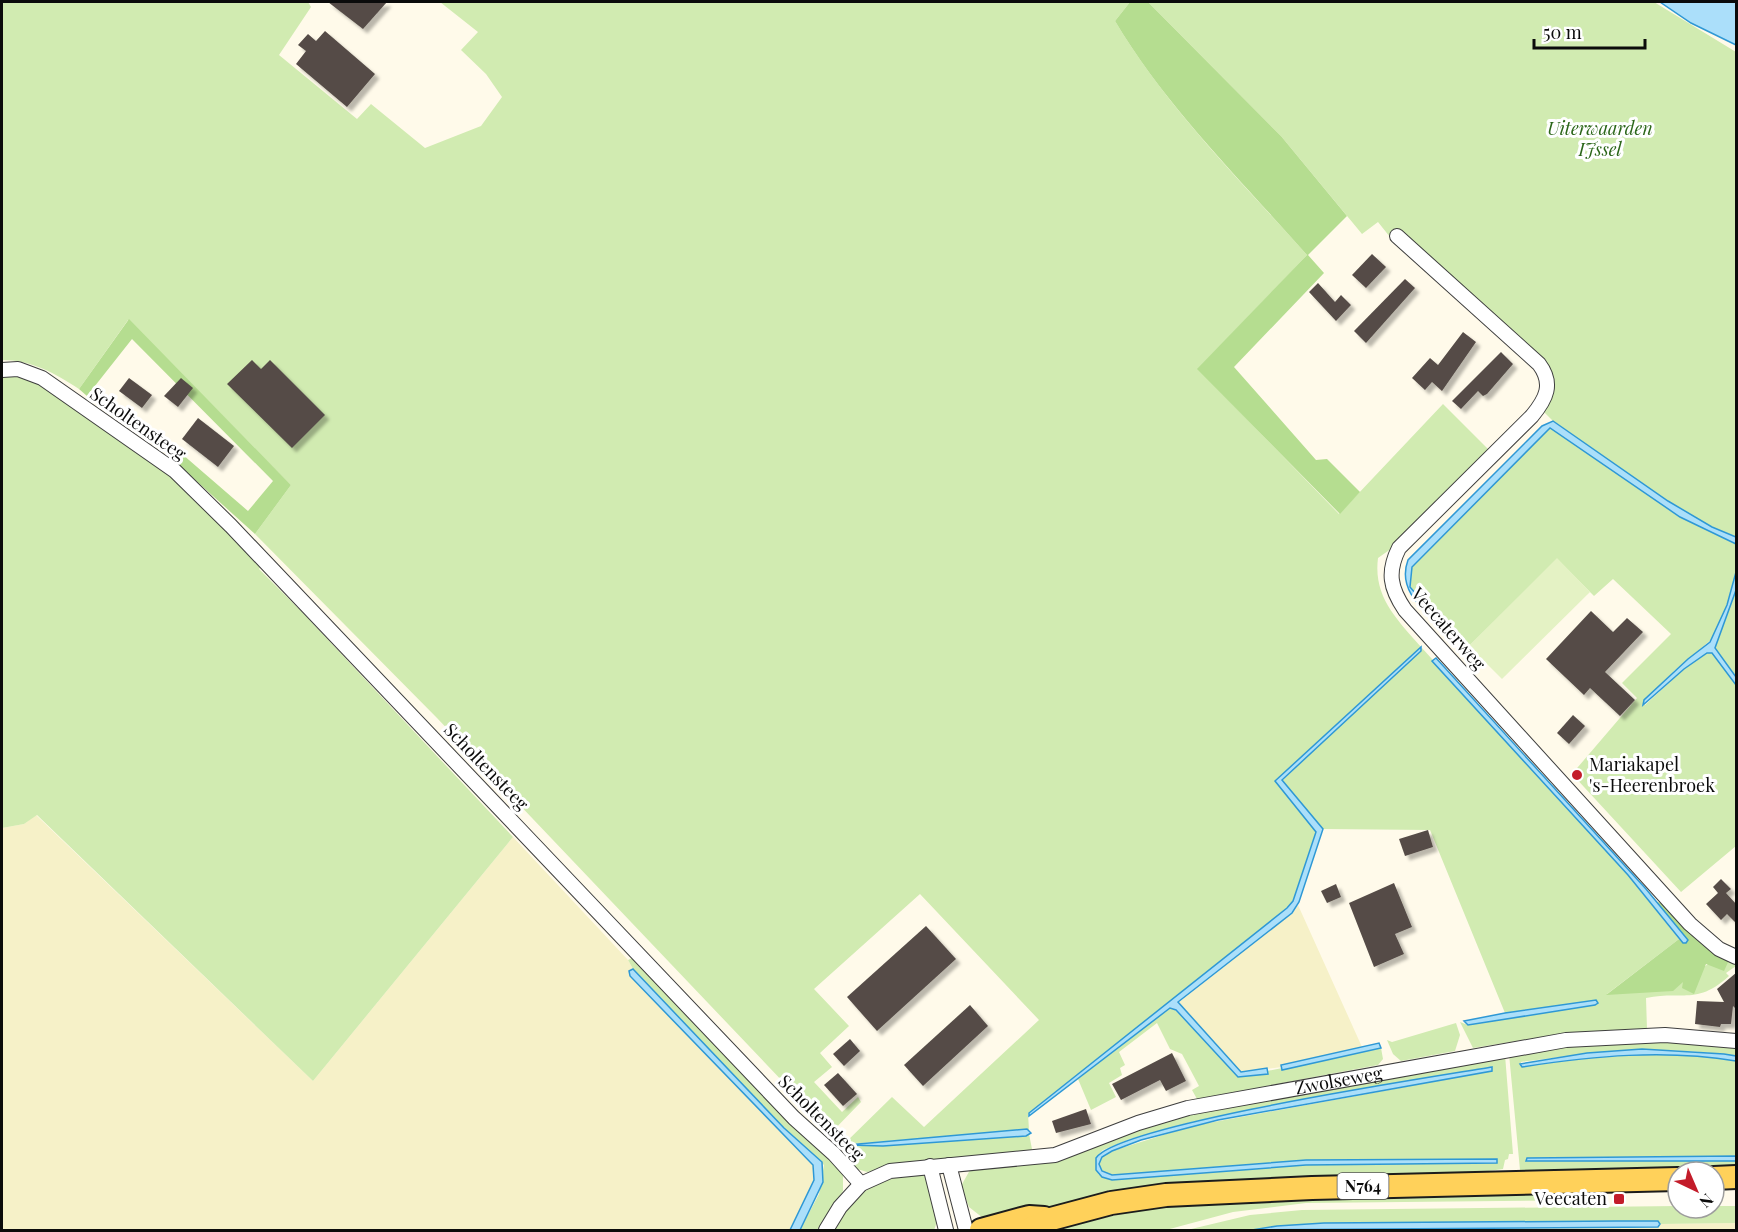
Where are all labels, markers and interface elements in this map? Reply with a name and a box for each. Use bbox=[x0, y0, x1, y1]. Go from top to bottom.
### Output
scale bar bbox=[1534, 12, 1645, 50]
text: 50 m bbox=[1543, 20, 1582, 44]
park label: Uiterwaarden IJssel bbox=[1547, 116, 1653, 161]
street label: Scholtensteeg bbox=[86, 381, 192, 465]
street label: Veecaterweg bbox=[1406, 581, 1492, 675]
street label: Scholtensteeg bbox=[439, 718, 535, 815]
place label: Mariakapel 's-Heerenbroek bbox=[1589, 752, 1715, 797]
marker: Mariakapel 's-Heerenbroek bbox=[1570, 768, 1584, 782]
street label: Zwolseweg bbox=[1293, 1060, 1385, 1100]
street label: Scholtensteeg bbox=[774, 1069, 870, 1166]
north arrow bbox=[1666, 1160, 1726, 1220]
road number: N764 bbox=[1338, 1173, 1388, 1199]
place label: Veecaten bbox=[1534, 1186, 1607, 1210]
text: N bbox=[1695, 1190, 1718, 1213]
marker: Veecaten bbox=[1612, 1192, 1626, 1206]

